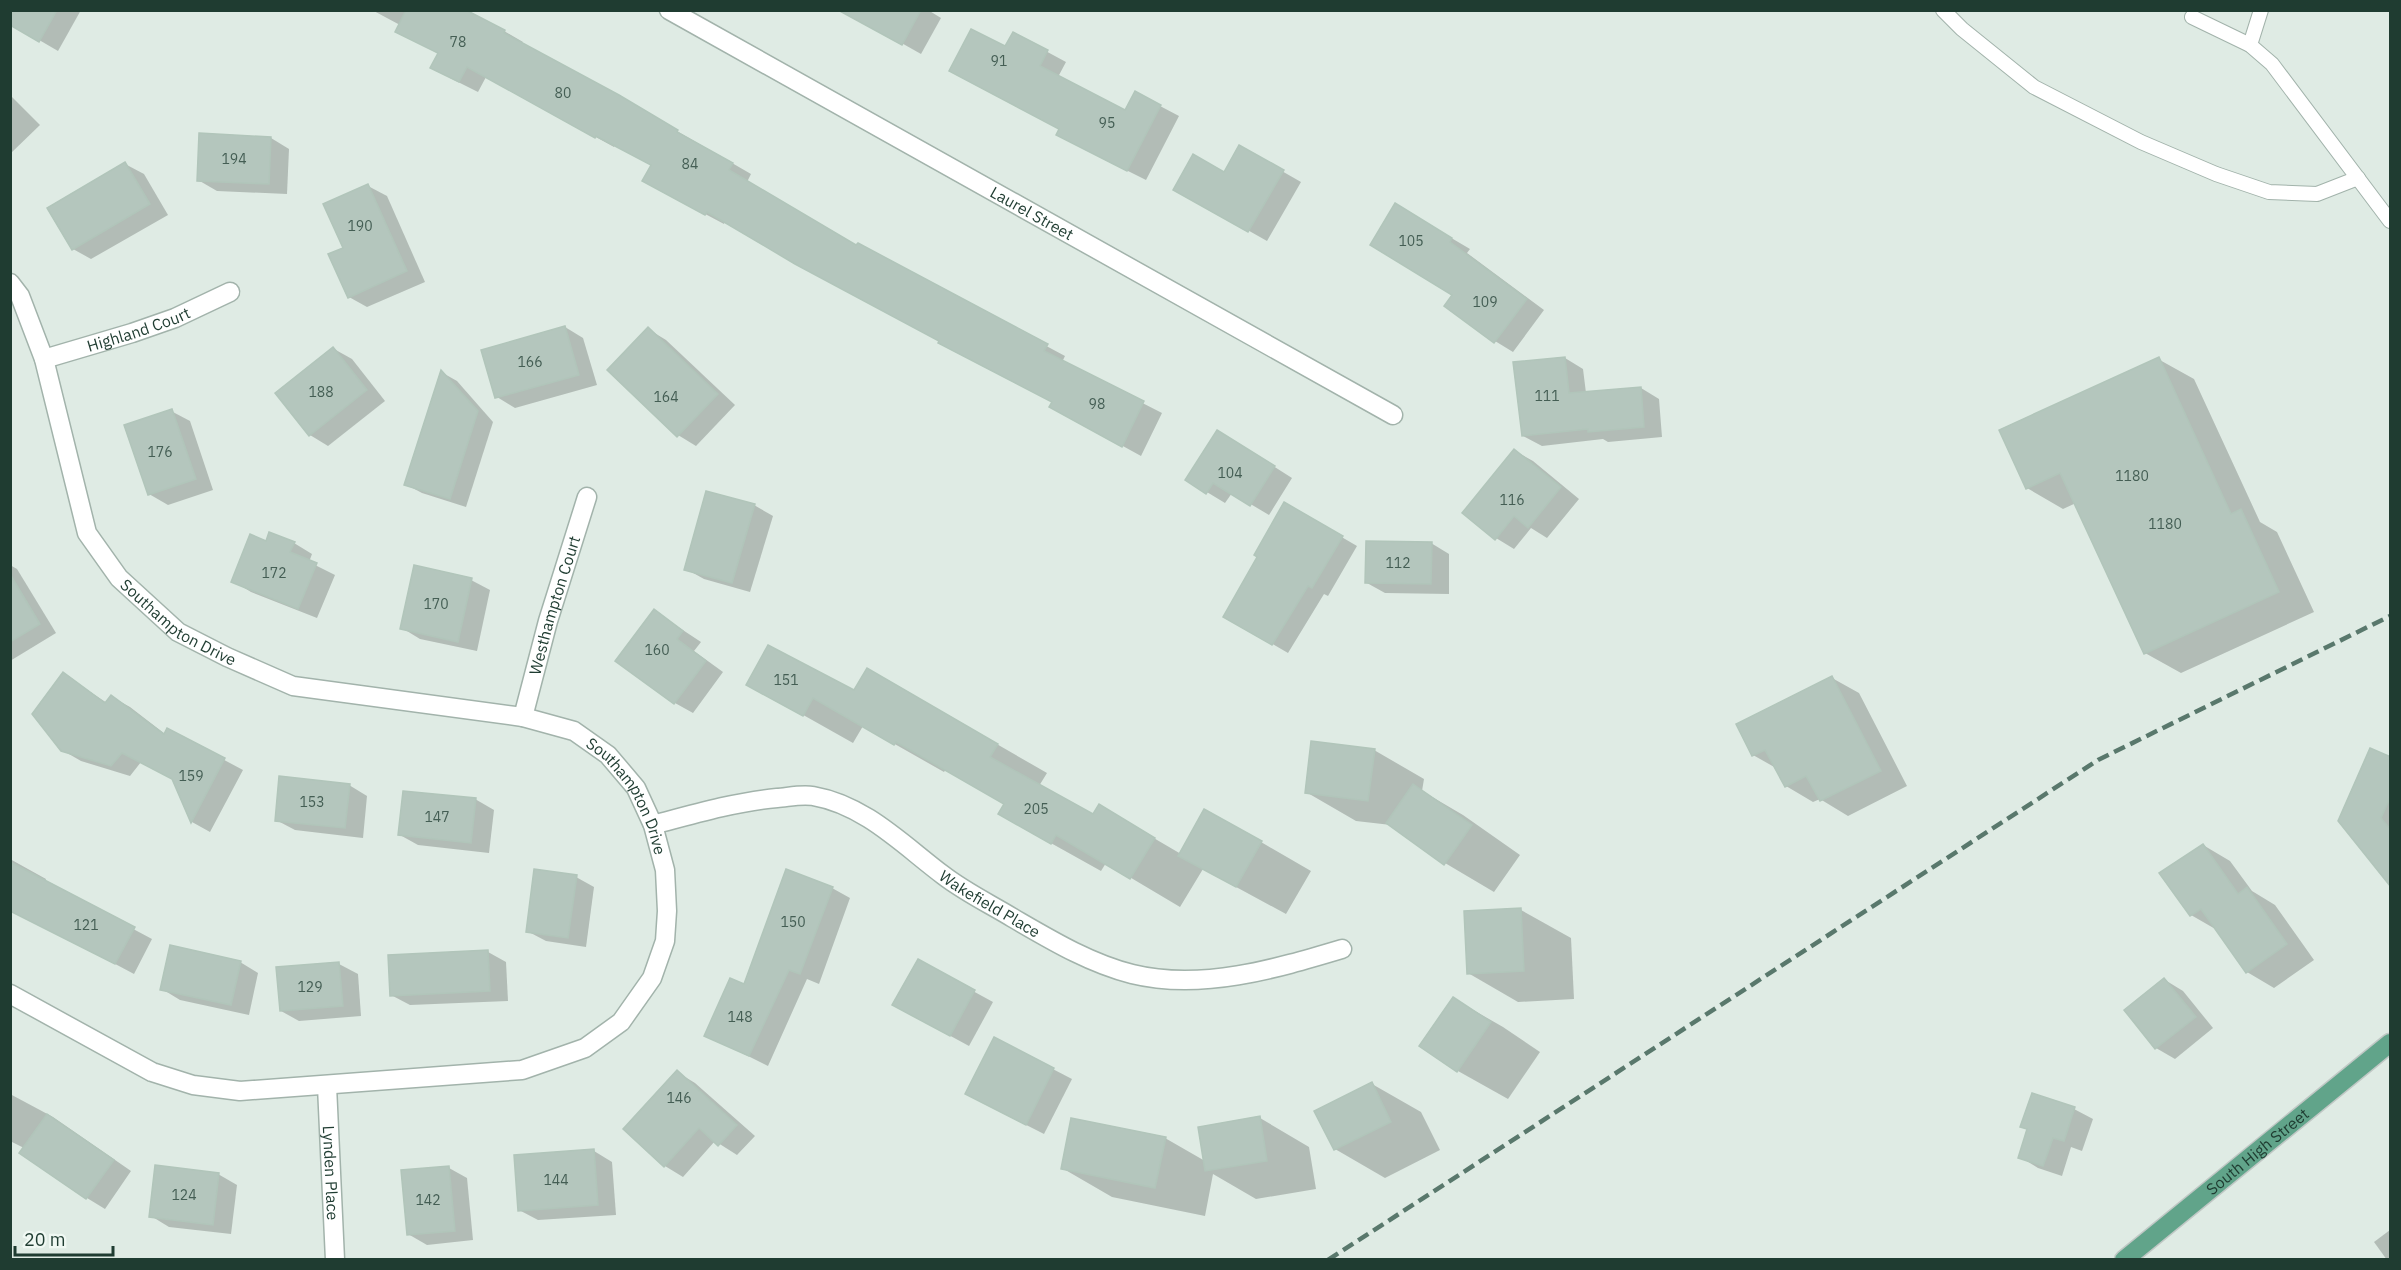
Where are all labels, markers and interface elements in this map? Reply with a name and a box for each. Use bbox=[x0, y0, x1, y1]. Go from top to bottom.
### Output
house number: 78 bbox=[450, 33, 466, 51]
house number: 91 bbox=[991, 52, 1007, 70]
house number: 80 bbox=[555, 84, 571, 102]
house number: 95 bbox=[1099, 114, 1115, 132]
house number: 194 bbox=[221, 150, 247, 168]
house number: 84 bbox=[682, 155, 698, 173]
street label: Laurel Street bbox=[987, 182, 1077, 244]
house number: 190 bbox=[347, 217, 373, 235]
house number: 105 bbox=[1398, 232, 1424, 250]
house number: 109 bbox=[1472, 293, 1498, 311]
street label: Highland Court bbox=[85, 302, 193, 356]
house number: 166 bbox=[517, 353, 543, 371]
house number: 188 bbox=[308, 383, 334, 401]
house number: 111 bbox=[1534, 387, 1560, 405]
house number: 164 bbox=[653, 388, 679, 406]
house number: 98 bbox=[1089, 395, 1105, 413]
house number: 176 bbox=[147, 443, 173, 461]
house number: 104 bbox=[1217, 464, 1243, 482]
house number: 1180 bbox=[2115, 467, 2149, 485]
house number: 116 bbox=[1499, 491, 1525, 509]
house number: 1180 bbox=[2148, 515, 2182, 533]
street label: Westhampton Court bbox=[524, 533, 584, 677]
house number: 112 bbox=[1385, 554, 1411, 572]
house number: 172 bbox=[261, 564, 287, 582]
street label: Southampton Drive bbox=[116, 574, 239, 670]
house number: 170 bbox=[423, 595, 449, 613]
house number: 160 bbox=[644, 641, 670, 659]
house number: 151 bbox=[773, 671, 799, 689]
street label: Southampton Drive bbox=[583, 733, 671, 857]
house number: 159 bbox=[178, 767, 204, 785]
house number: 153 bbox=[299, 793, 325, 811]
house number: 205 bbox=[1023, 800, 1049, 818]
house number: 147 bbox=[424, 808, 450, 826]
street label: Wakefield Place bbox=[935, 866, 1044, 942]
house number: 150 bbox=[780, 913, 806, 931]
house number: 121 bbox=[73, 916, 99, 934]
house number: 129 bbox=[297, 978, 323, 996]
house number: 148 bbox=[727, 1008, 753, 1026]
house number: 146 bbox=[666, 1089, 692, 1107]
street label: South High Street bbox=[2202, 1104, 2313, 1199]
street label: Lynden Place bbox=[319, 1125, 343, 1221]
house number: 144 bbox=[543, 1171, 569, 1189]
house number: 124 bbox=[171, 1186, 197, 1204]
house number: 142 bbox=[415, 1191, 441, 1209]
scale bar bbox=[15, 1219, 112, 1257]
text: 20 m bbox=[24, 1228, 66, 1251]

